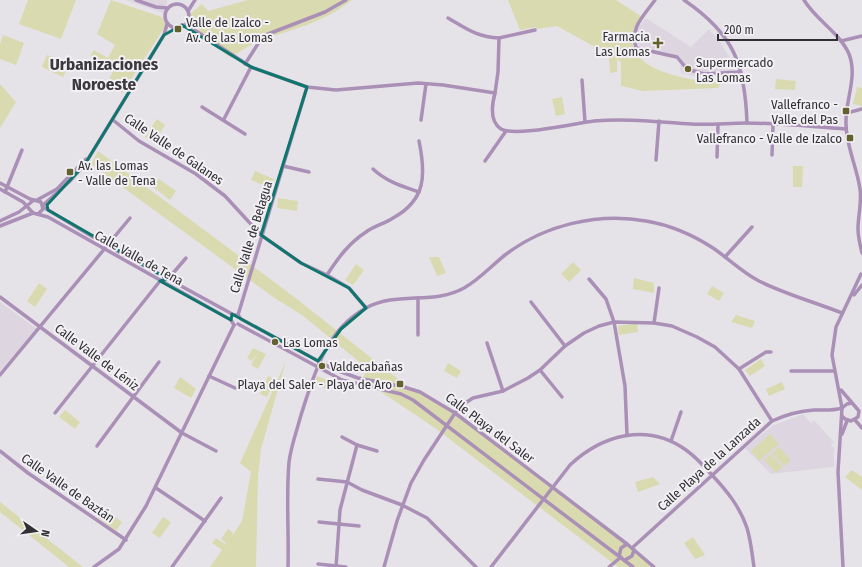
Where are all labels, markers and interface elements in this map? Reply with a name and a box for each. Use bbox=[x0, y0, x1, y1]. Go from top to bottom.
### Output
place label: Valle de Izalco - Av. de las Lomas bbox=[186, 15, 273, 45]
scale bar bbox=[718, 16, 837, 42]
text: 200 m bbox=[724, 23, 754, 37]
marker: Valle de Izalco - Av. de las Lomas bbox=[173, 24, 183, 34]
place label: Farmacia Las Lomas bbox=[595, 29, 650, 59]
marker: Farmacia Las Lomas bbox=[653, 38, 663, 48]
district label: Urbanizaciones Noroeste bbox=[50, 54, 159, 95]
place label: Supermercado Las Lomas bbox=[696, 55, 773, 85]
marker: Supermercado Las Lomas bbox=[683, 64, 693, 74]
place label: Vallefranco - Valle del Pas bbox=[771, 97, 838, 127]
marker: Vallefranco - Valle del Pas bbox=[841, 106, 851, 116]
street label: Calle Valle de Galanes bbox=[122, 110, 227, 188]
place label: Vallefranco - Valle de Izalco bbox=[697, 131, 842, 146]
marker: Vallefranco - Valle de Izalco bbox=[845, 133, 855, 143]
place label: Av. las Lomas - Valle de Tena bbox=[78, 158, 156, 188]
marker: Av. las Lomas - Valle de Tena bbox=[65, 167, 75, 177]
street label: Calle Valle de Belagua bbox=[227, 179, 275, 295]
street label: Calle Valle de Tena bbox=[92, 227, 186, 289]
street label: Calle Valle de Léniz bbox=[52, 321, 142, 393]
place label: Las Lomas bbox=[283, 335, 338, 350]
marker: Las Lomas bbox=[270, 337, 280, 347]
place label: Valdecabañas bbox=[330, 359, 403, 374]
marker: Valdecabañas bbox=[317, 361, 327, 371]
place label: Playa del Saler - Playa de Aro bbox=[237, 377, 392, 392]
marker: Playa del Saler - Playa de Aro bbox=[395, 379, 405, 389]
street label: Calle Playa del Saler bbox=[443, 390, 538, 467]
street label: Calle Playa de la Lanzada bbox=[655, 414, 763, 514]
street label: Calle Valle de Baztán bbox=[19, 450, 117, 526]
north arrow bbox=[16, 511, 56, 551]
text: N bbox=[38, 528, 52, 538]

